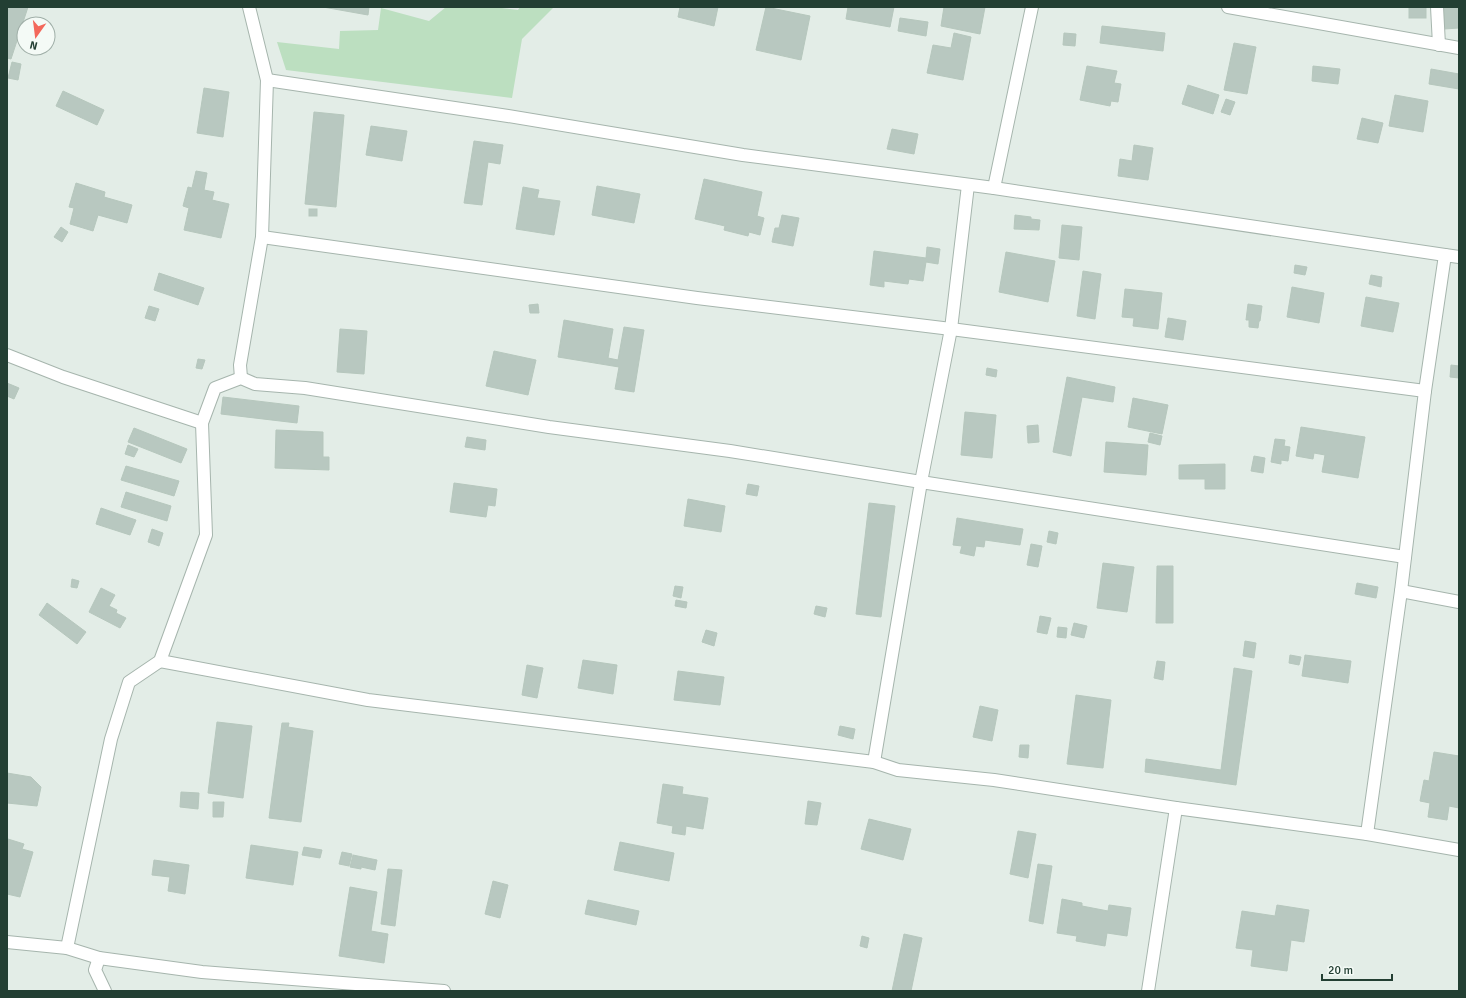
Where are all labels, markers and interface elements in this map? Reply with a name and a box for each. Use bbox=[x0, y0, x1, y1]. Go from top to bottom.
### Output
north arrow bbox=[16, 16, 56, 56]
text: N bbox=[28, 38, 39, 52]
scale bar bbox=[1322, 956, 1392, 982]
text: 20 m bbox=[1328, 963, 1353, 978]

